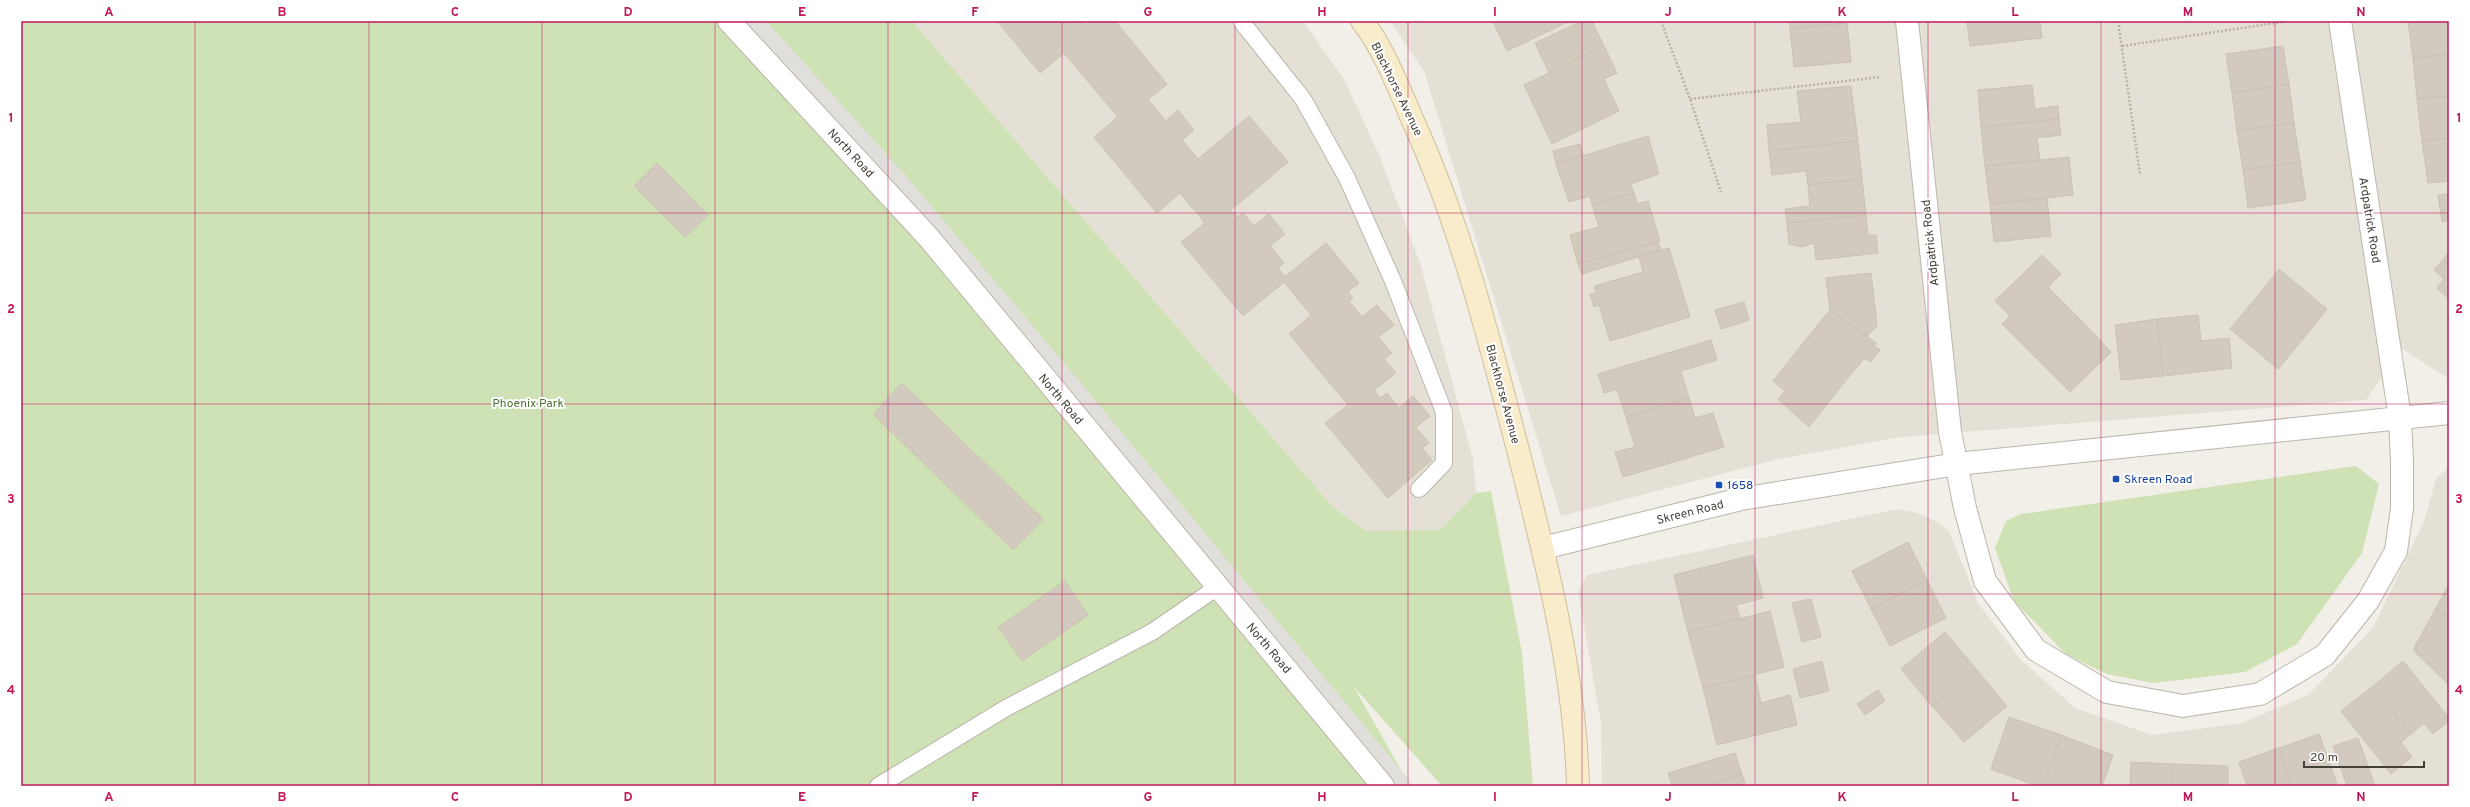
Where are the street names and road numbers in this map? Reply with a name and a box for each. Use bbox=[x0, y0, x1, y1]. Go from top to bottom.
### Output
street label: Blackhorse Avenue bbox=[1366, 40, 1426, 139]
street label: North Road bbox=[823, 126, 877, 182]
street label: Ardpatrick Road bbox=[2354, 176, 2384, 264]
street label: Ardpatrick Road bbox=[1918, 199, 1943, 287]
street label: Blackhorse Avenue bbox=[1481, 343, 1523, 446]
street label: North Road bbox=[1034, 371, 1086, 428]
street label: Skreen Road bbox=[1655, 497, 1725, 529]
street label: North Road bbox=[1242, 620, 1294, 677]

